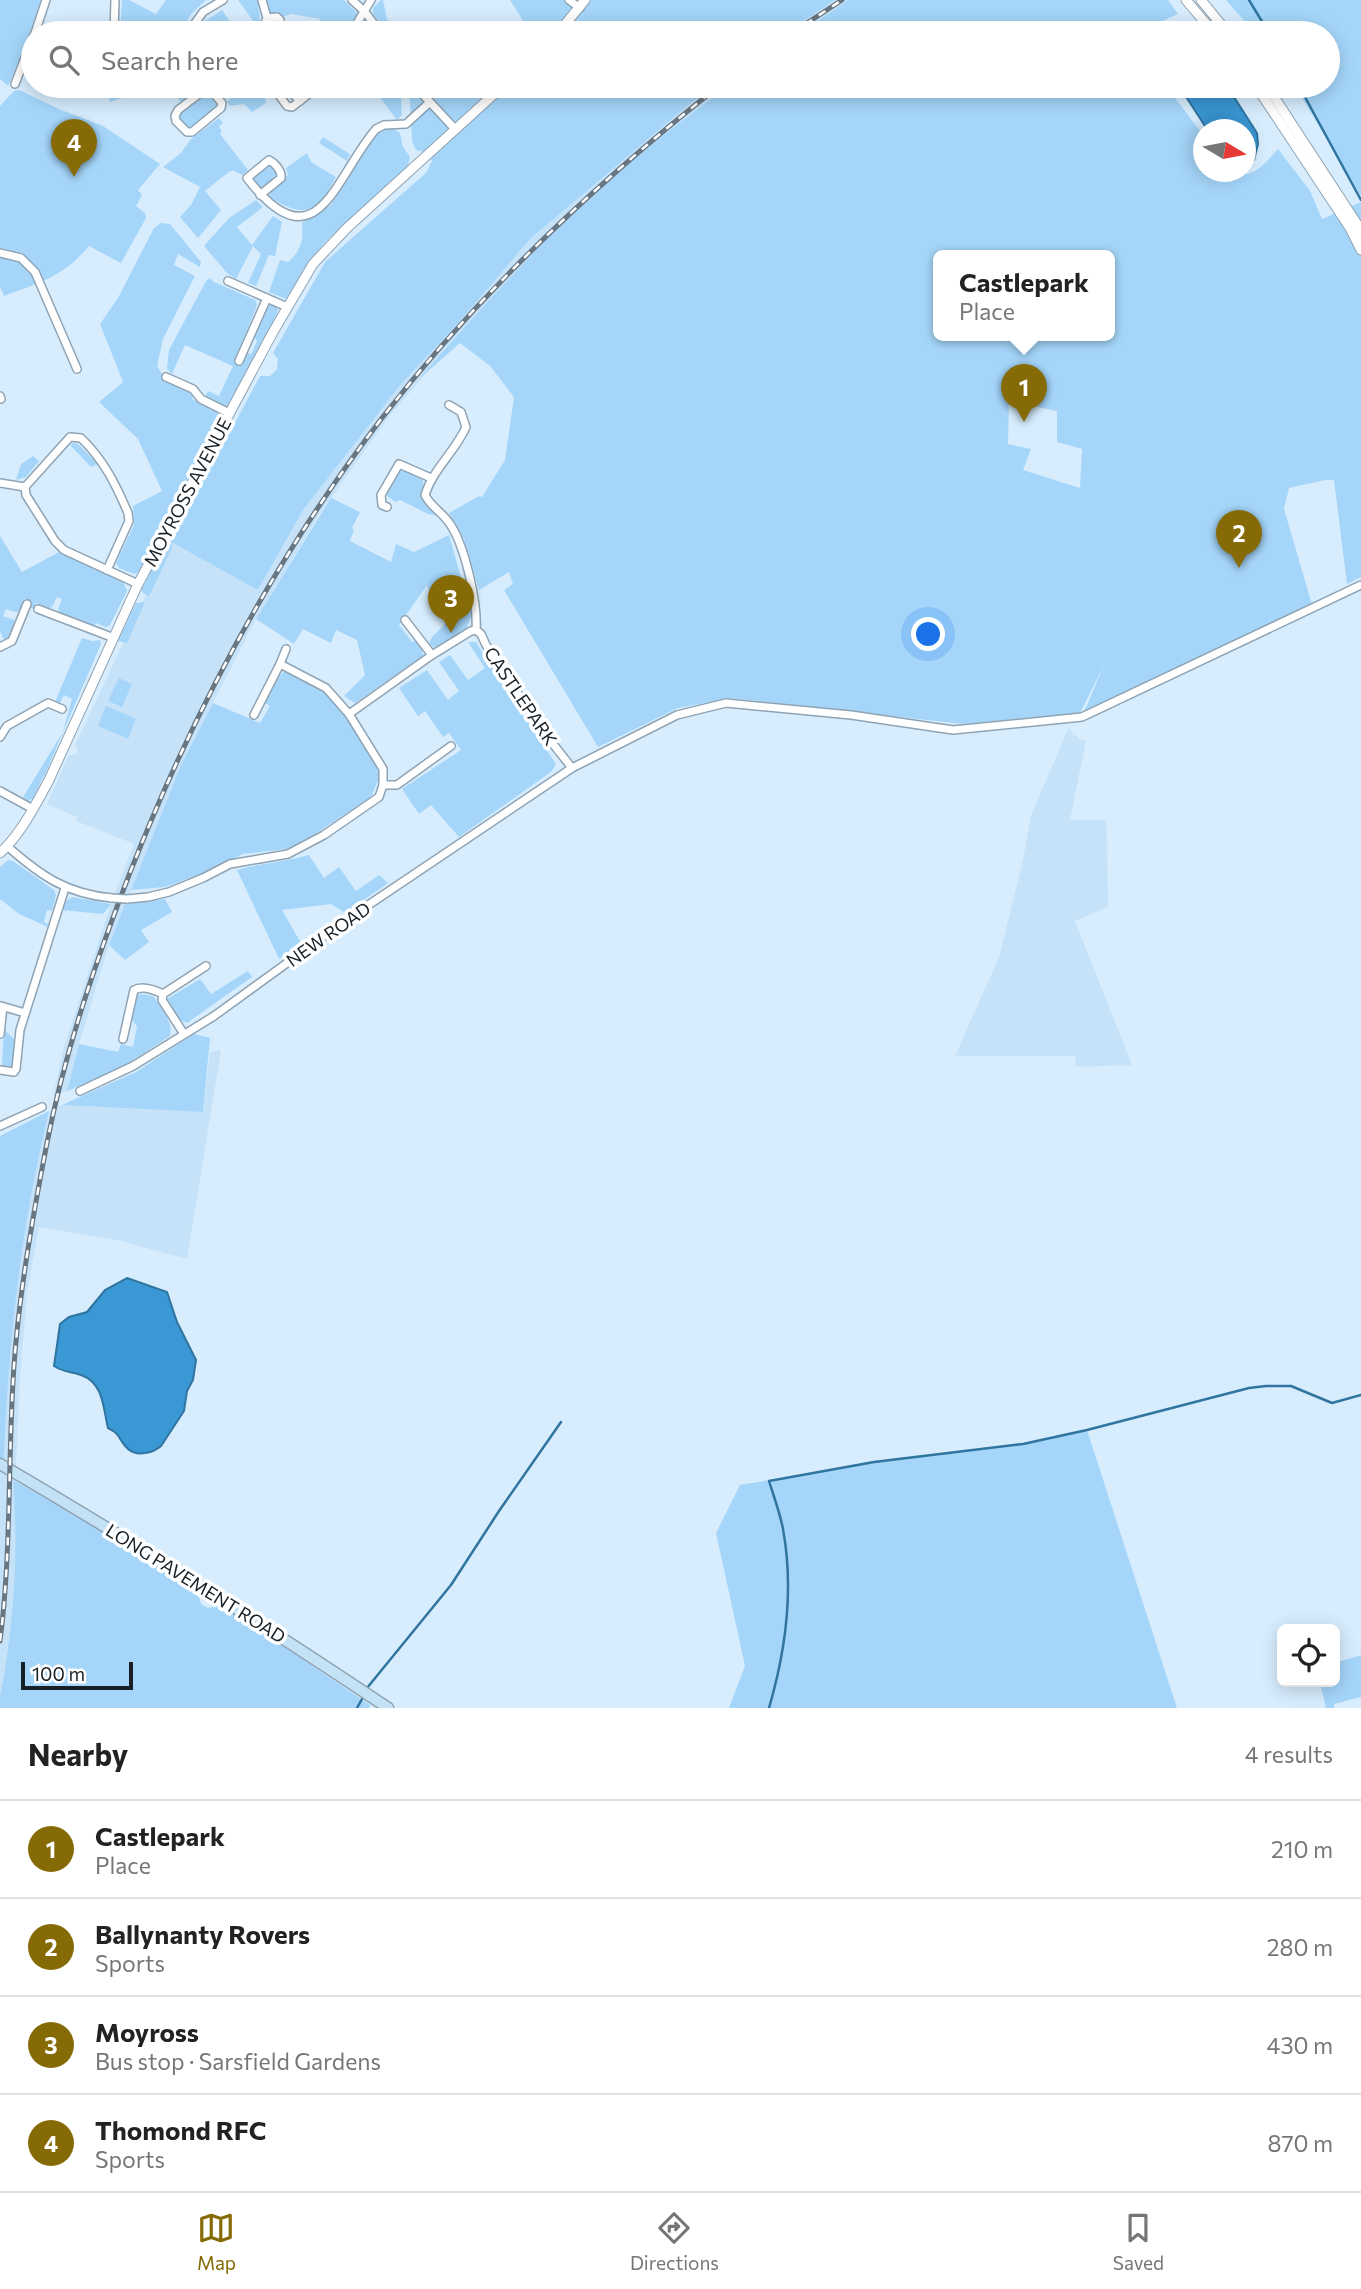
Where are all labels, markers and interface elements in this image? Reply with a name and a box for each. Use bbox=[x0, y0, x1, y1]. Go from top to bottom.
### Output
search box bbox=[21, 21, 1340, 98]
icon: search bbox=[45, 41, 83, 79]
text: Search here bbox=[101, 44, 239, 75]
pin: 4 bbox=[51, 119, 97, 177]
north arrow bbox=[1193, 119, 1256, 182]
popup bbox=[933, 250, 1115, 341]
text: Castlepark bbox=[959, 266, 1089, 297]
text: Place bbox=[959, 297, 1015, 325]
pin: 1 bbox=[1001, 364, 1047, 422]
street label: MOYROSS AVENUE bbox=[138, 414, 236, 570]
pin: 2 bbox=[1216, 510, 1262, 568]
pin: 3 bbox=[428, 575, 474, 633]
your location bbox=[911, 617, 945, 651]
street label: CASTLEPARK bbox=[480, 642, 562, 750]
street label: NEW ROAD bbox=[282, 897, 374, 971]
street label: LONG PAVEMENT ROAD bbox=[102, 1519, 290, 1647]
map controls bbox=[1277, 1624, 1340, 1687]
button: locate bbox=[1277, 1624, 1340, 1687]
scale bar bbox=[21, 1659, 133, 1691]
text: 100 m bbox=[32, 1662, 85, 1685]
text: Nearby bbox=[28, 1735, 128, 1772]
text: 4 results bbox=[1245, 1740, 1333, 1768]
text: Castlepark bbox=[95, 1820, 225, 1851]
text: 1 bbox=[46, 1835, 56, 1863]
text: 210 m bbox=[1271, 1835, 1333, 1863]
text: Place bbox=[95, 1851, 151, 1879]
text: Ballynanty Rovers bbox=[95, 1918, 310, 1949]
text: 2 bbox=[44, 1933, 58, 1961]
text: 280 m bbox=[1267, 1933, 1333, 1961]
text: Sports bbox=[95, 1949, 165, 1977]
text: Moyross bbox=[95, 2016, 199, 2047]
text: 3 bbox=[44, 2031, 58, 2059]
text: 430 m bbox=[1267, 2031, 1333, 2059]
text: Bus stop · Sarsfield Gardens bbox=[95, 2047, 381, 2075]
text: Thomond RFC bbox=[95, 2114, 267, 2145]
text: 4 bbox=[44, 2129, 58, 2157]
text: 870 m bbox=[1268, 2129, 1333, 2157]
text: Sports bbox=[95, 2145, 165, 2173]
tab: Map bbox=[197, 2209, 236, 2274]
tab: Directions bbox=[630, 2209, 719, 2274]
tab: Saved bbox=[1113, 2209, 1164, 2274]

